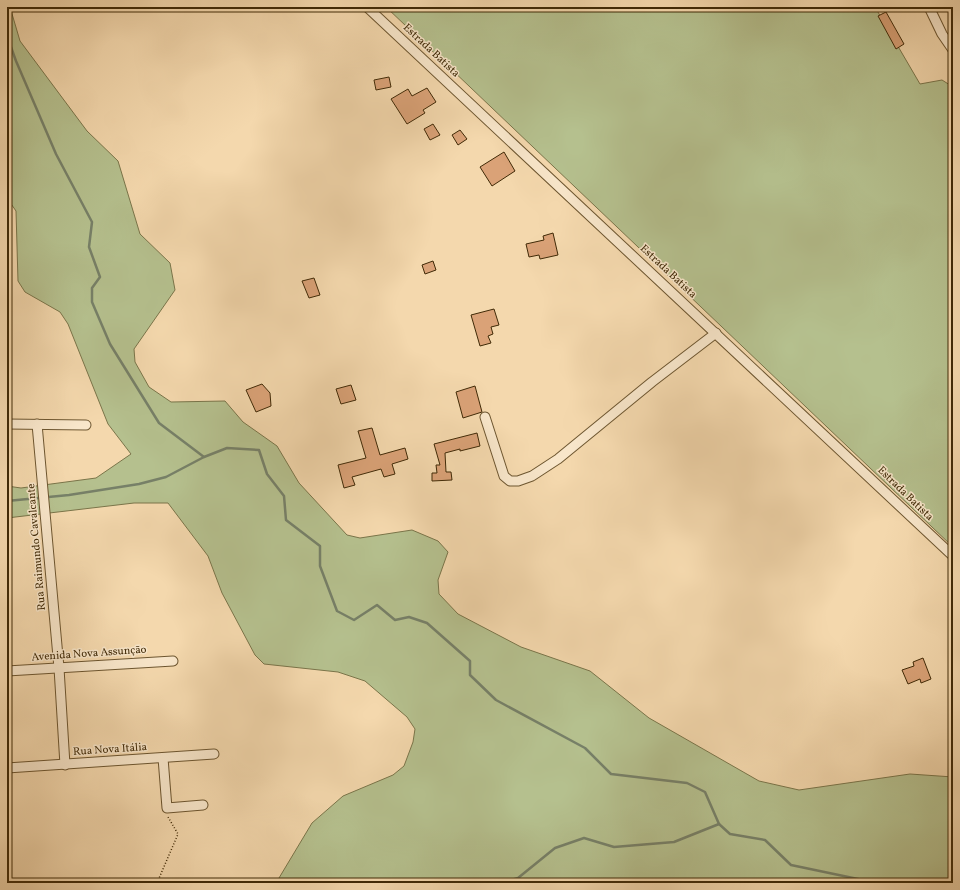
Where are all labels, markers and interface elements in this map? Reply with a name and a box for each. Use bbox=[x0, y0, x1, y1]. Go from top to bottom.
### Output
street label: Estrada Batista bbox=[399, 21, 463, 82]
street label: Estrada Batista bbox=[636, 242, 700, 303]
street label: Estrada Batista bbox=[874, 463, 937, 525]
street label: Rua Raimundo Cavalcante bbox=[24, 483, 50, 611]
street label: Avenida Nova Assunção bbox=[31, 642, 147, 666]
street label: Rua Nova Itália bbox=[73, 740, 148, 760]

